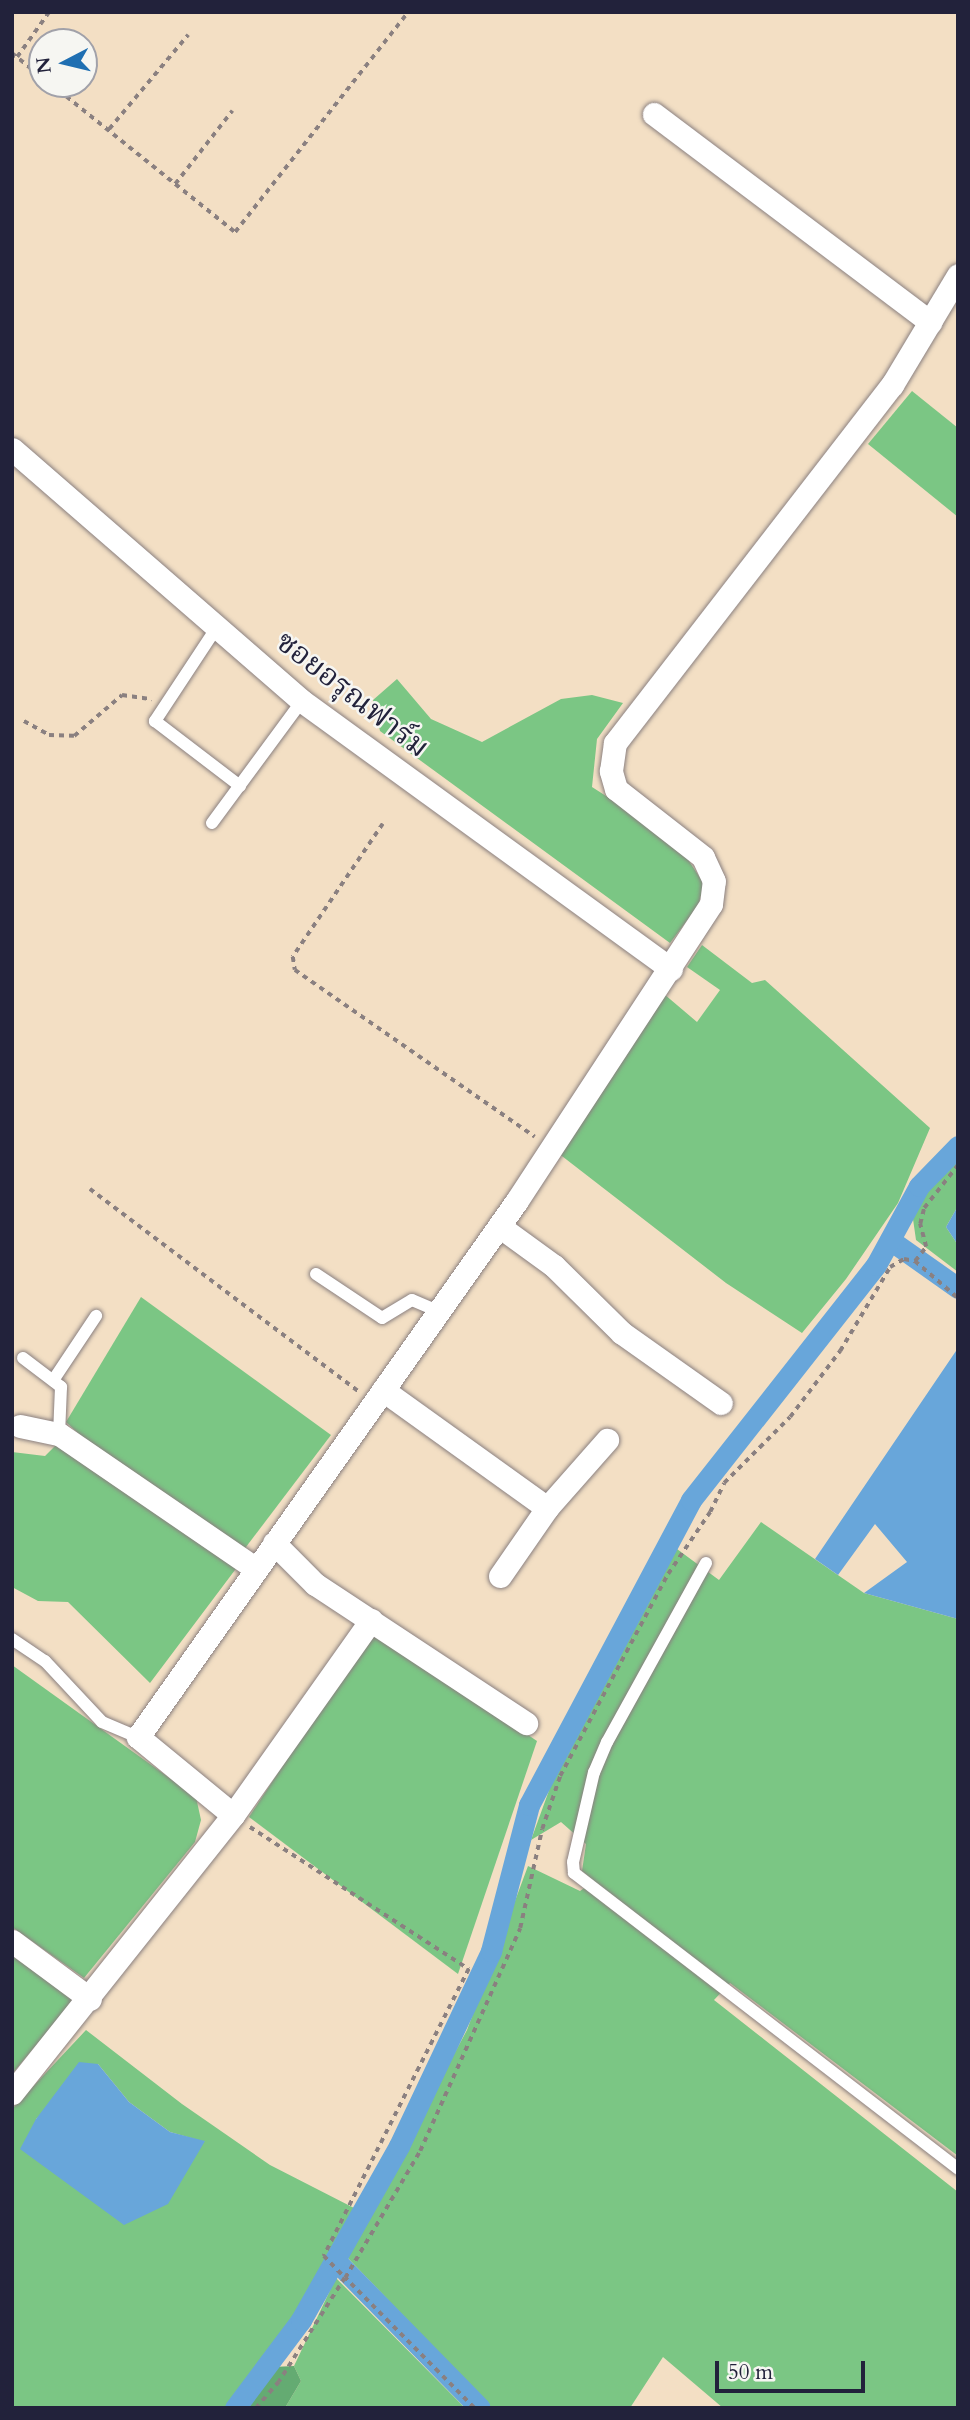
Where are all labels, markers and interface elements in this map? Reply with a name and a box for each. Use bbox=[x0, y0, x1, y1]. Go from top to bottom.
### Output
north arrow bbox=[28, 28, 98, 98]
text: N bbox=[30, 56, 58, 75]
street label: ซอยอรุณฟาร์ม bbox=[268, 624, 436, 766]
scale bar bbox=[718, 2346, 869, 2390]
text: 50 m bbox=[728, 2358, 773, 2387]

